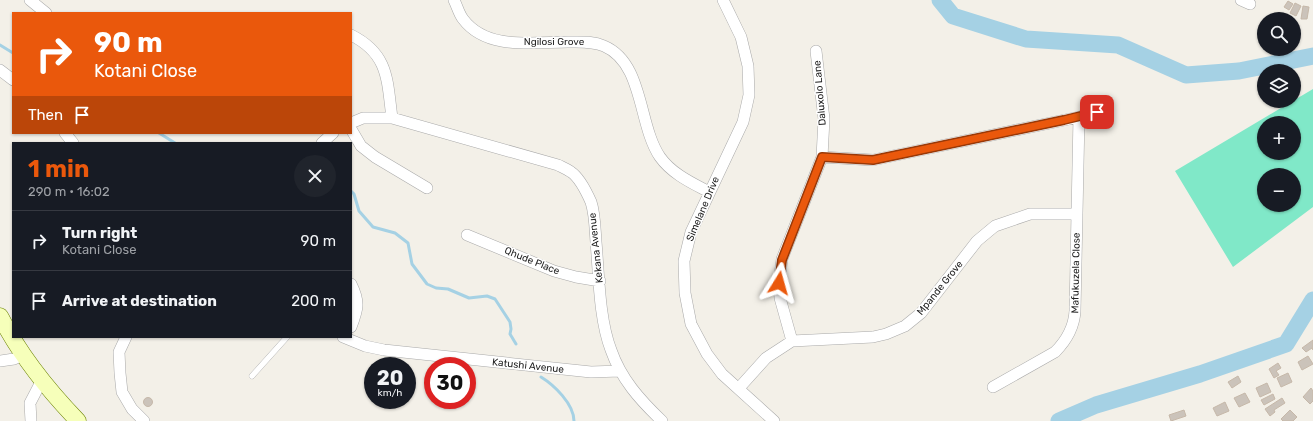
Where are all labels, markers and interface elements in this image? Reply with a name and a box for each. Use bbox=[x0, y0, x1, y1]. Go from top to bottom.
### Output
map controls bbox=[1257, 12, 1301, 212]
button: search bbox=[1257, 12, 1301, 56]
text: 90 m bbox=[94, 26, 163, 59]
icon: right bbox=[28, 28, 80, 80]
street label: Ngilosi Grove bbox=[524, 36, 585, 48]
text: Kotani Close bbox=[94, 60, 197, 82]
street label: Daluxolo Lane bbox=[811, 60, 829, 126]
button: layers bbox=[1257, 64, 1301, 108]
pin bbox=[1080, 95, 1114, 129]
icon: arrive bbox=[1086, 101, 1108, 123]
icon: arrive bbox=[71, 104, 93, 126]
text: Then bbox=[28, 106, 63, 124]
button: + bbox=[1257, 116, 1301, 160]
text: 1 min bbox=[28, 155, 89, 183]
button: close bbox=[294, 155, 336, 197]
button: − bbox=[1257, 168, 1301, 212]
street label: Simelane Drive bbox=[684, 174, 722, 243]
text: 290 m · 16:02 bbox=[28, 184, 110, 199]
street label: Kekana Avenue bbox=[586, 212, 606, 284]
text: Turn right bbox=[62, 224, 137, 242]
icon: right bbox=[28, 230, 50, 252]
text: 90 m bbox=[301, 232, 336, 250]
street label: Mafukuzela Close bbox=[1069, 232, 1083, 314]
text: Kotani Close bbox=[62, 242, 136, 257]
street label: Qhude Place bbox=[503, 245, 562, 278]
street label: Mpande Grove bbox=[914, 258, 966, 318]
position arrow bbox=[758, 262, 800, 304]
icon: arrive bbox=[28, 290, 50, 312]
text: Arrive at destination bbox=[62, 292, 217, 310]
text: 200 m bbox=[291, 292, 336, 310]
street label: Katushi Avenue bbox=[491, 356, 565, 376]
speed limit sign: 30 bbox=[424, 357, 476, 409]
text: 20 bbox=[377, 366, 403, 390]
text: km/h bbox=[378, 387, 402, 399]

